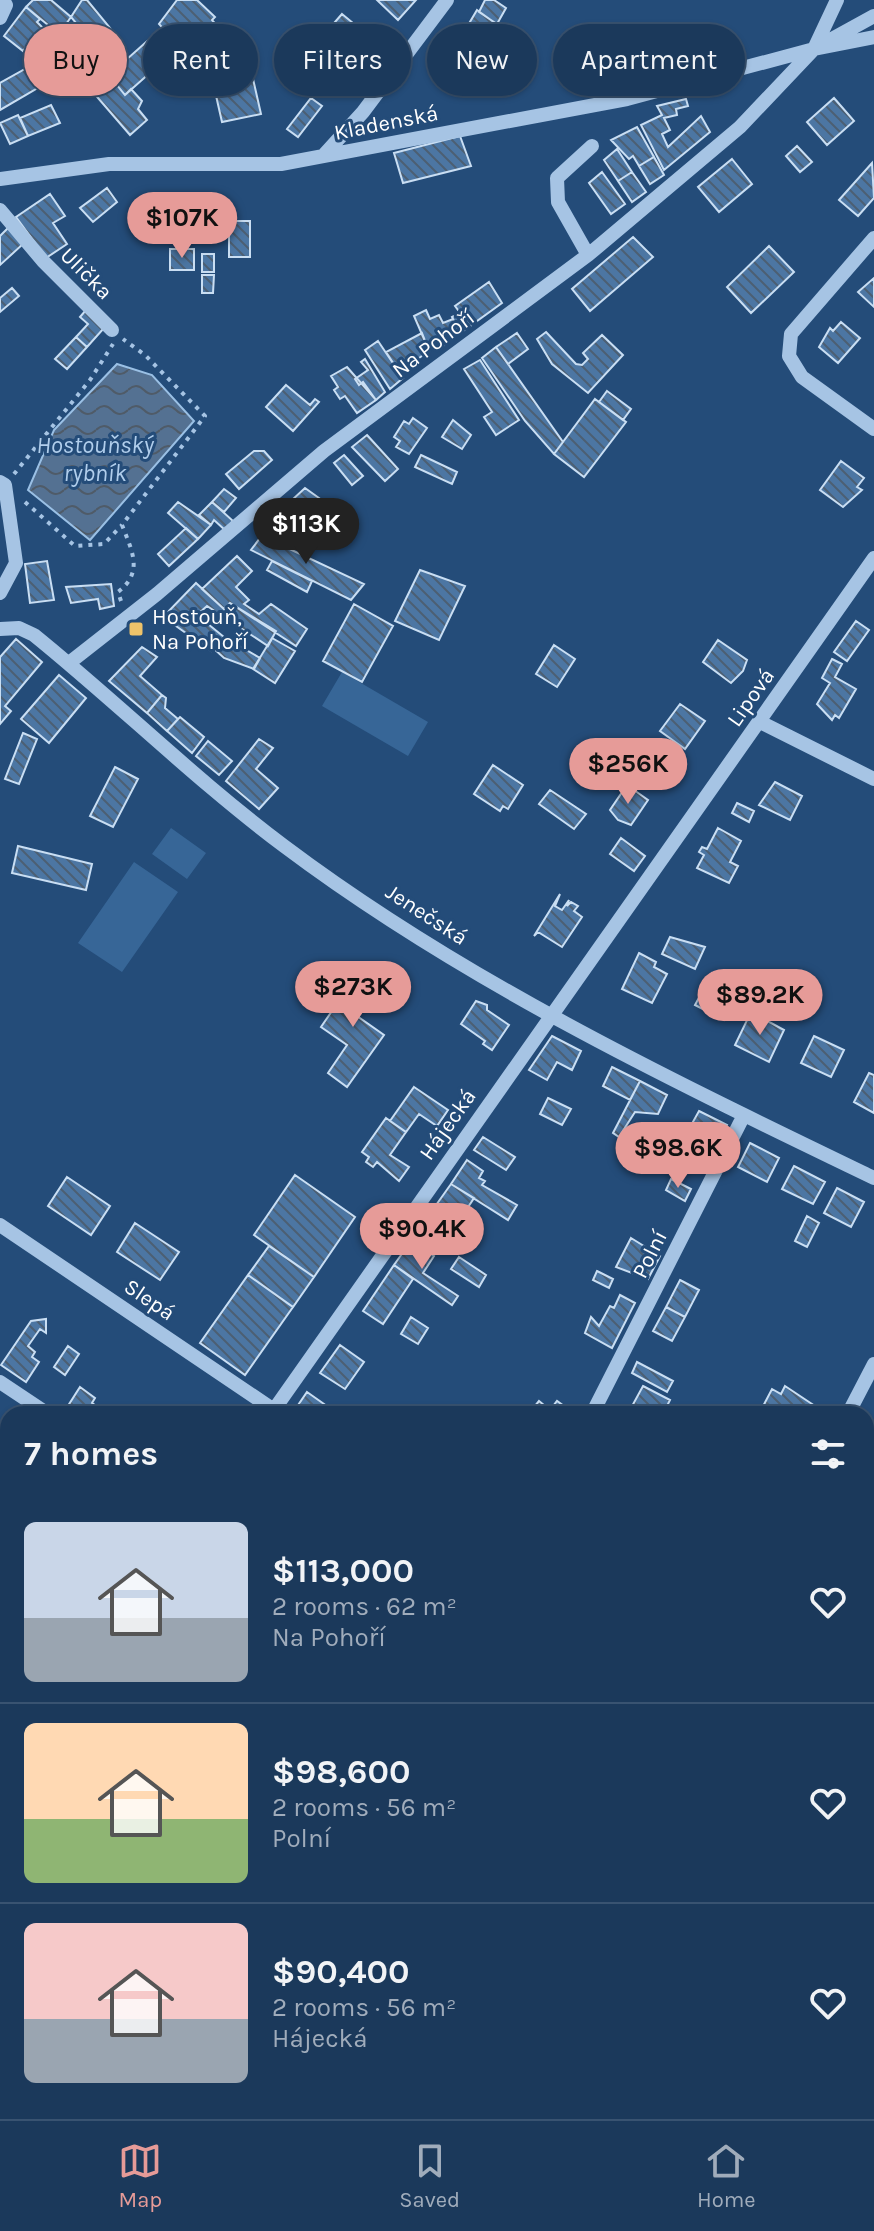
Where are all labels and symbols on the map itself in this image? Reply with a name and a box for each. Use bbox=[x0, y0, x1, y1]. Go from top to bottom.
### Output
street label: Kladenská bbox=[332, 100, 440, 146]
pin: $107K bbox=[126, 192, 238, 260]
street label: Ulička bbox=[55, 242, 118, 305]
street label: Na Pohoří bbox=[387, 304, 480, 383]
water label: Hostouňský rybník bbox=[36, 431, 154, 487]
pin: $113K bbox=[250, 498, 362, 566]
place label: Hostouň, Na Pohoří bbox=[152, 604, 249, 655]
marker: Hostouň, Na Pohoří bbox=[127, 620, 145, 638]
street label: Lipová bbox=[722, 664, 780, 732]
pin: $256K bbox=[572, 738, 684, 806]
street label: Jenečská bbox=[381, 879, 472, 951]
pin: $273K bbox=[297, 961, 409, 1029]
pin: $89.2K bbox=[695, 969, 825, 1037]
street label: Hájecká bbox=[414, 1084, 482, 1165]
pin: $98.6K bbox=[613, 1122, 743, 1190]
pin: $90.4K bbox=[357, 1203, 487, 1271]
street label: Polní bbox=[627, 1226, 673, 1283]
street label: Slepá bbox=[119, 1273, 180, 1326]

